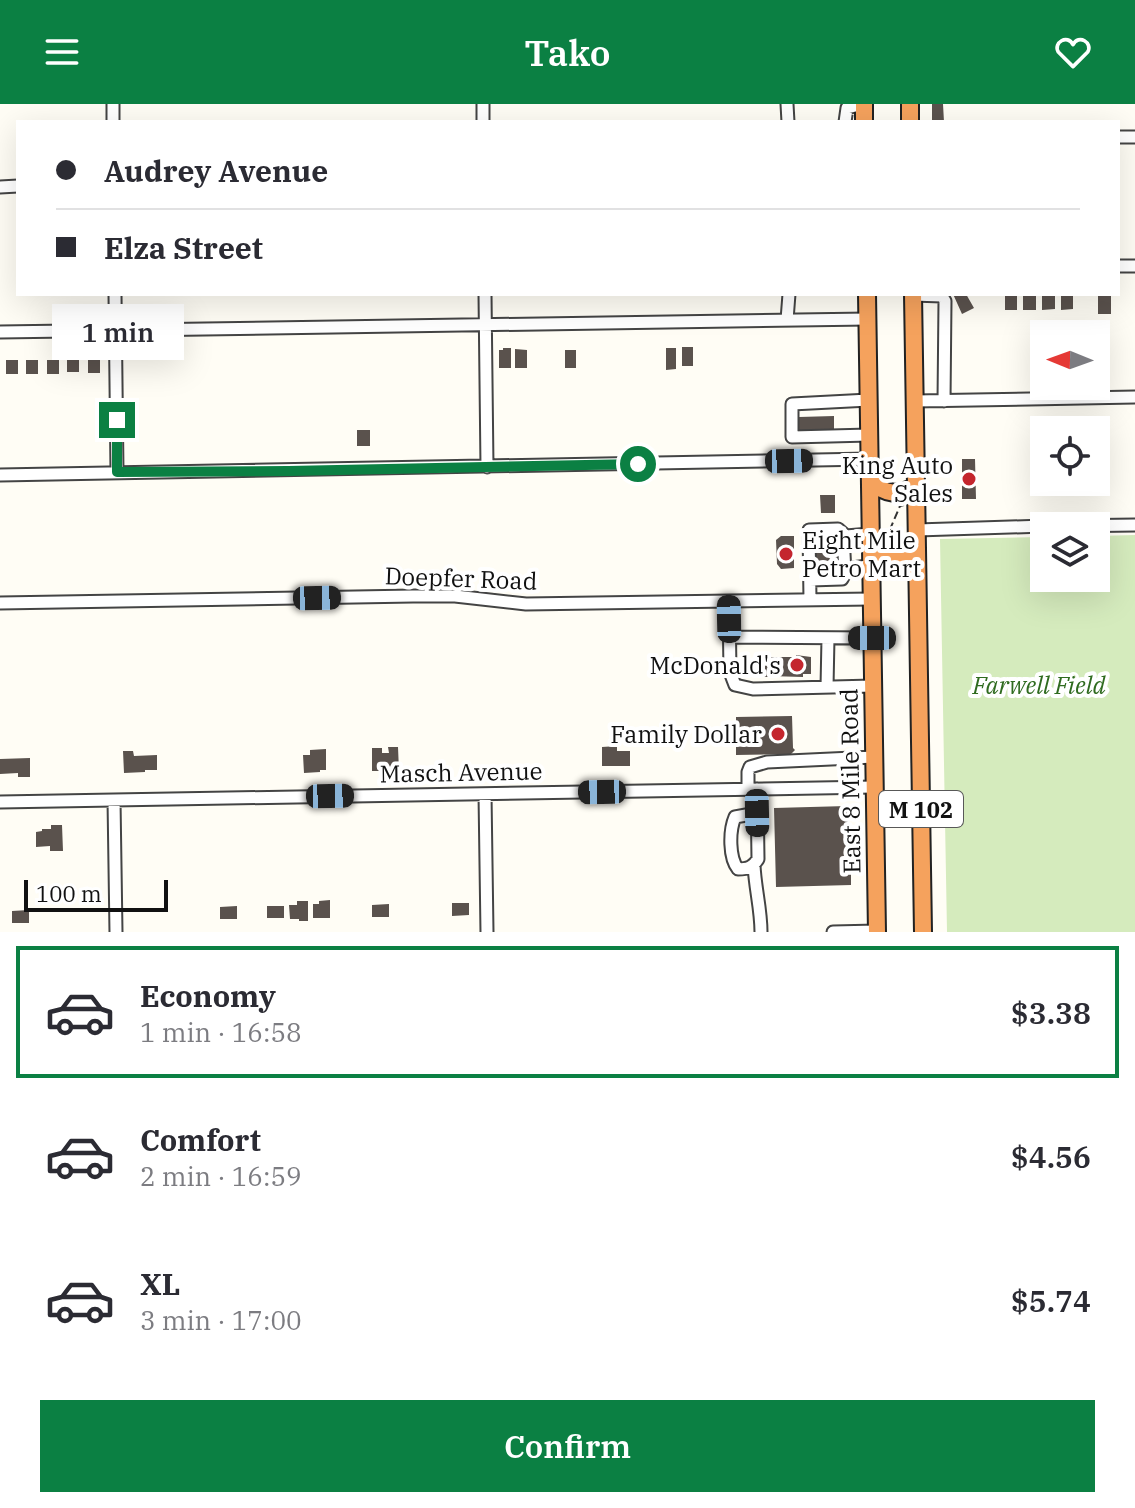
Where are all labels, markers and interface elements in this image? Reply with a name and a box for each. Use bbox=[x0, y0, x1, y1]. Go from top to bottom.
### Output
text: Tako bbox=[525, 29, 610, 76]
icon: menu bbox=[40, 30, 84, 74]
icon: heart bbox=[1051, 30, 1095, 74]
text: Audrey Avenue bbox=[104, 151, 328, 190]
text: Elza Street bbox=[104, 228, 263, 267]
callout: 1 min bbox=[51, 304, 183, 360]
text: 1 min bbox=[82, 315, 154, 349]
north arrow bbox=[1030, 320, 1110, 400]
map controls bbox=[1030, 320, 1110, 592]
route end bbox=[99, 402, 135, 438]
button: locate bbox=[1030, 416, 1110, 496]
route start bbox=[620, 446, 656, 482]
car bbox=[765, 449, 813, 473]
place label: King Auto Sales bbox=[842, 449, 953, 509]
marker: King Auto Sales bbox=[960, 470, 978, 488]
button: layers bbox=[1030, 512, 1110, 592]
place label: Eight Mile Petro Mart bbox=[802, 524, 921, 584]
marker: Eight Mile Petro Mart bbox=[777, 545, 795, 563]
street label: Doepfer Road bbox=[384, 559, 538, 597]
car bbox=[293, 586, 341, 610]
car bbox=[717, 595, 741, 643]
car bbox=[848, 626, 896, 650]
place label: McDonald's bbox=[649, 649, 781, 681]
marker: McDonald's bbox=[788, 656, 806, 674]
park label: Farwell Field bbox=[972, 669, 1106, 701]
street label: East 8 Mile Road bbox=[832, 688, 868, 874]
place label: Family Dollar bbox=[610, 718, 762, 750]
marker: Family Dollar bbox=[769, 725, 787, 743]
street label: Masch Avenue bbox=[379, 755, 543, 789]
car bbox=[578, 780, 626, 804]
car bbox=[306, 784, 354, 808]
car bbox=[745, 789, 769, 837]
road number: M 102 bbox=[879, 791, 963, 827]
scale bar bbox=[24, 876, 168, 912]
text: 100 m bbox=[36, 879, 102, 908]
icon: car bbox=[44, 976, 116, 1048]
text: Economy bbox=[140, 976, 276, 1015]
text: $3.38 bbox=[1011, 993, 1091, 1032]
text: 1 min · 16:58 bbox=[140, 1015, 302, 1049]
icon: car bbox=[44, 1120, 116, 1192]
text: Comfort bbox=[140, 1120, 261, 1159]
text: $4.56 bbox=[1011, 1137, 1091, 1176]
text: 2 min · 16:59 bbox=[140, 1159, 302, 1193]
icon: car bbox=[44, 1264, 116, 1336]
text: XL bbox=[140, 1264, 180, 1303]
text: $5.74 bbox=[1011, 1281, 1091, 1320]
text: 3 min · 17:00 bbox=[140, 1303, 302, 1337]
button: Confirm bbox=[40, 1400, 1095, 1492]

